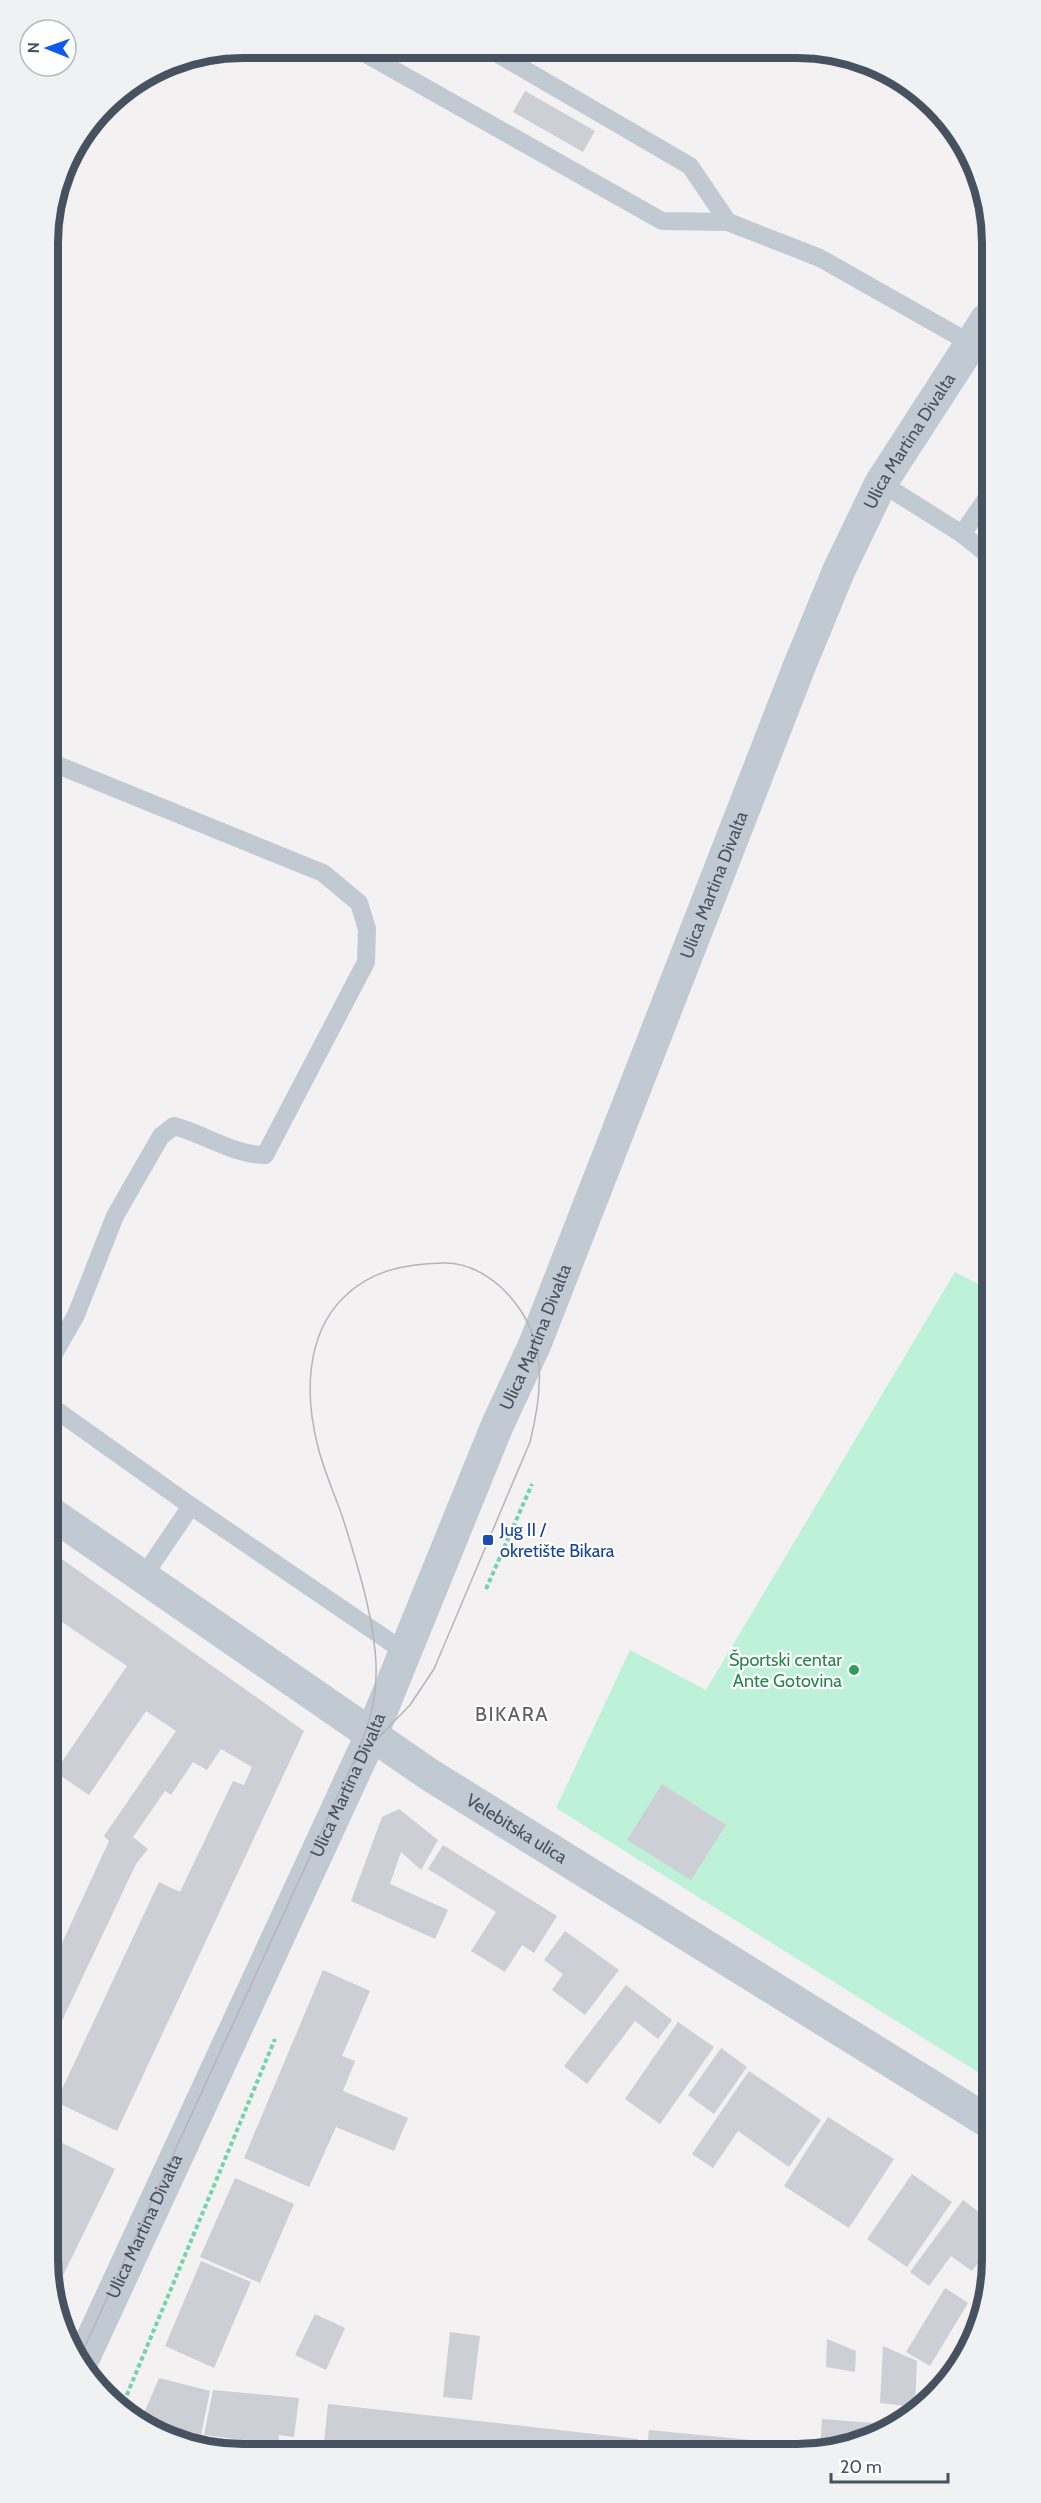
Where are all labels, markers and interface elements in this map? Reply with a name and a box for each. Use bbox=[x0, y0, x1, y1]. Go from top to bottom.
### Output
north arrow bbox=[18, 18, 78, 78]
text: N bbox=[24, 42, 43, 54]
street label: Ulica Martina Divalta bbox=[859, 369, 960, 513]
street label: Ulica Martina Divalta bbox=[675, 808, 753, 962]
street label: Ulica Martina Divalta bbox=[495, 1261, 576, 1414]
place label: Jug II / okretište Bikara bbox=[499, 1519, 615, 1562]
marker: Jug II / okretište Bikara bbox=[481, 1533, 495, 1547]
place label: Športski centar Ante Gotovina bbox=[729, 1649, 842, 1692]
marker: Športski centar Ante Gotovina bbox=[847, 1663, 861, 1677]
district label: BIKARA bbox=[475, 1702, 549, 1726]
street label: Ulica Martina Divalta bbox=[305, 1709, 390, 1861]
street label: Velebitska ulica bbox=[462, 1789, 571, 1868]
street label: Ulica Martina Divalta bbox=[101, 2151, 187, 2302]
scale bar bbox=[831, 2446, 948, 2484]
text: 20 m bbox=[840, 2456, 882, 2478]

